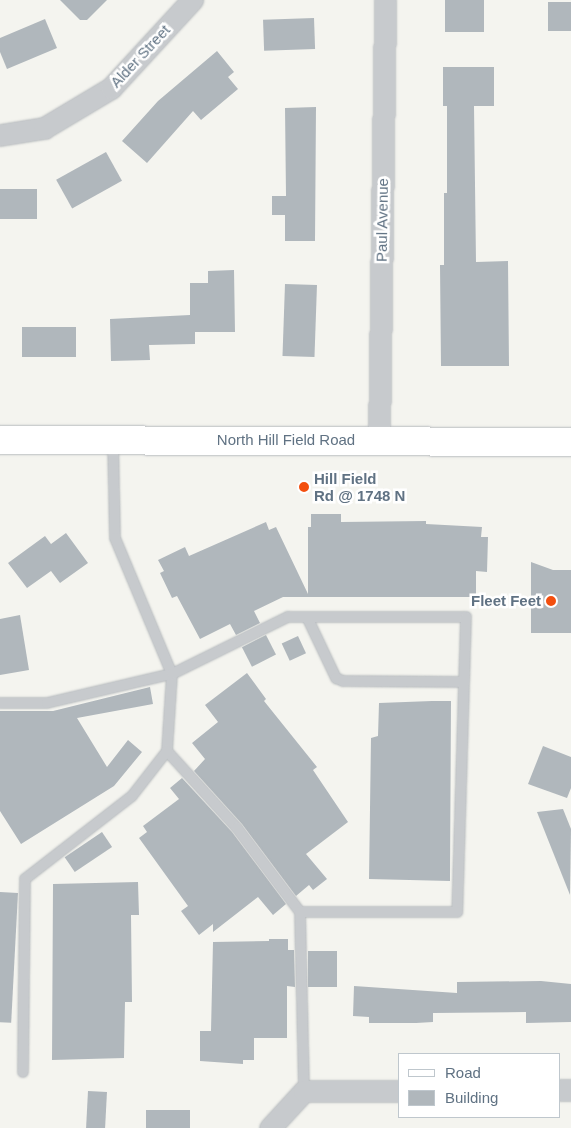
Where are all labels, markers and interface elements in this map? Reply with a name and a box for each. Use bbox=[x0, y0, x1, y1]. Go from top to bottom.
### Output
street label: Alder Street bbox=[106, 21, 174, 91]
street label: Paul Avenue bbox=[372, 177, 392, 263]
street label: North Hill Field Road bbox=[217, 431, 355, 449]
place label: Hill Field Rd @ 1748 N bbox=[314, 469, 405, 504]
marker: Hill Field Rd @ 1748 N bbox=[298, 481, 310, 493]
place label: Fleet Feet bbox=[471, 592, 541, 610]
marker: Fleet Feet bbox=[545, 595, 557, 607]
legend bbox=[398, 1053, 561, 1118]
text: Road bbox=[445, 1064, 481, 1081]
text: Building bbox=[445, 1089, 498, 1106]

